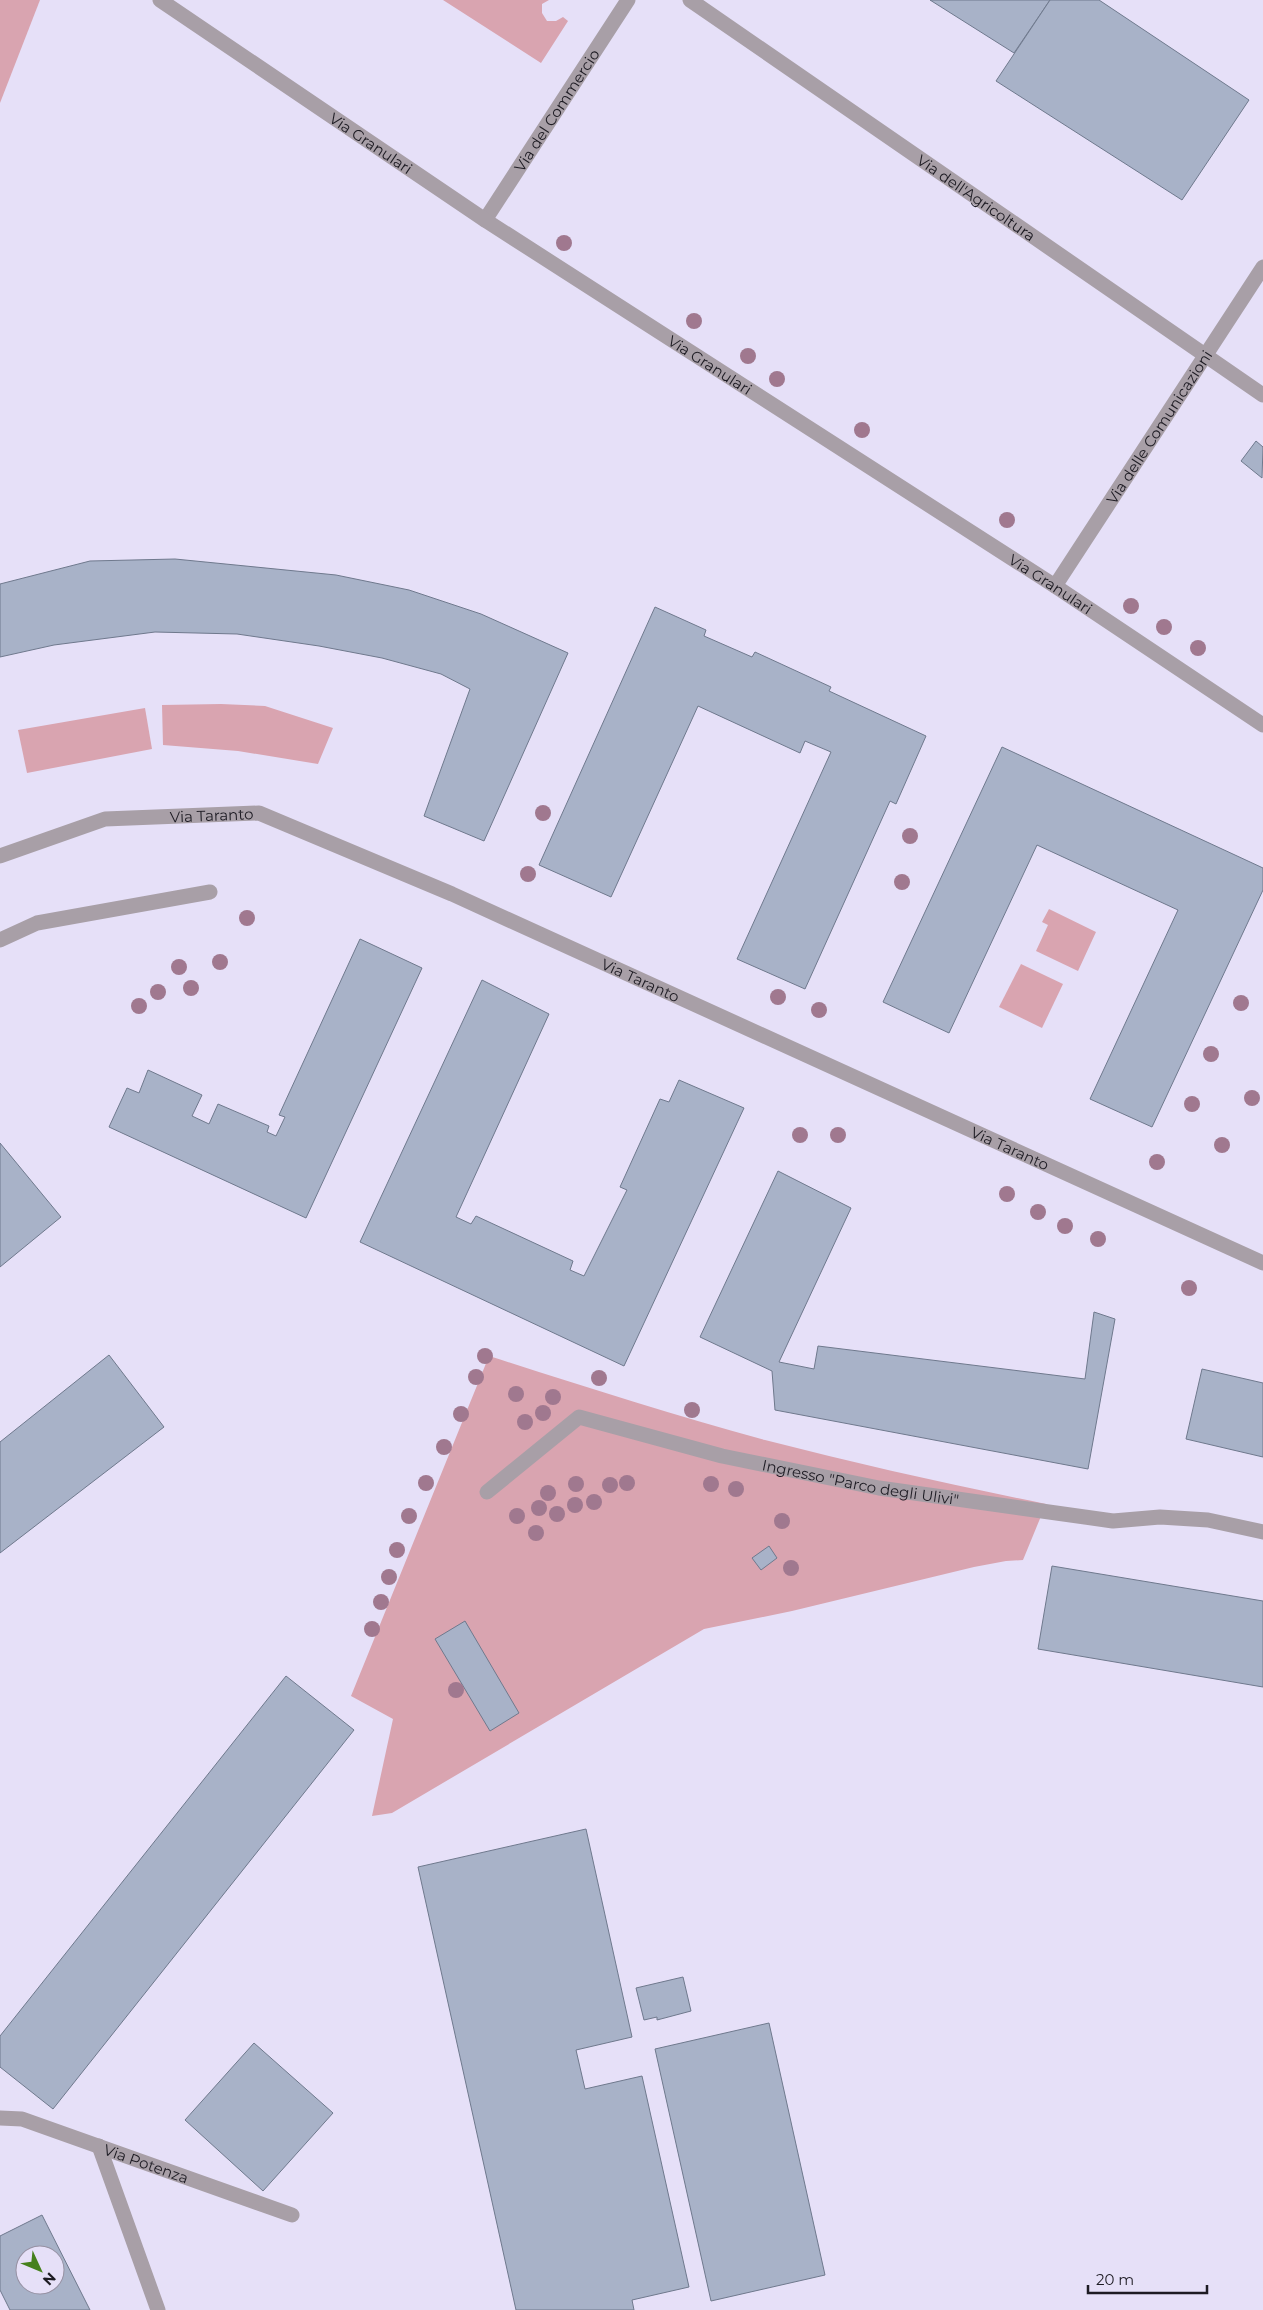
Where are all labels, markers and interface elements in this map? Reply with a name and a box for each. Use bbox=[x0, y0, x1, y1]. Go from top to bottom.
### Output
street label: Via del Commercio bbox=[510, 45, 603, 175]
street label: Via Granulari bbox=[326, 108, 416, 178]
street label: Via dell'Agricoltura bbox=[914, 150, 1039, 245]
street label: Via Granulari bbox=[665, 331, 756, 398]
street label: Via delle Comunicazioni bbox=[1102, 346, 1216, 507]
street label: Via Granulari bbox=[1005, 549, 1096, 618]
street label: Via Taranto bbox=[169, 804, 254, 826]
street label: Via Taranto bbox=[599, 954, 683, 1006]
street label: Via Taranto bbox=[968, 1122, 1052, 1174]
street label: Ingresso "Parco degli Ulivi" bbox=[761, 1455, 960, 1509]
street label: Via Potenza bbox=[101, 2139, 191, 2187]
north arrow bbox=[15, 2245, 65, 2295]
scale bar bbox=[1088, 2262, 1207, 2294]
text: N bbox=[39, 2269, 60, 2289]
text: 20 m bbox=[1096, 2270, 1134, 2289]

